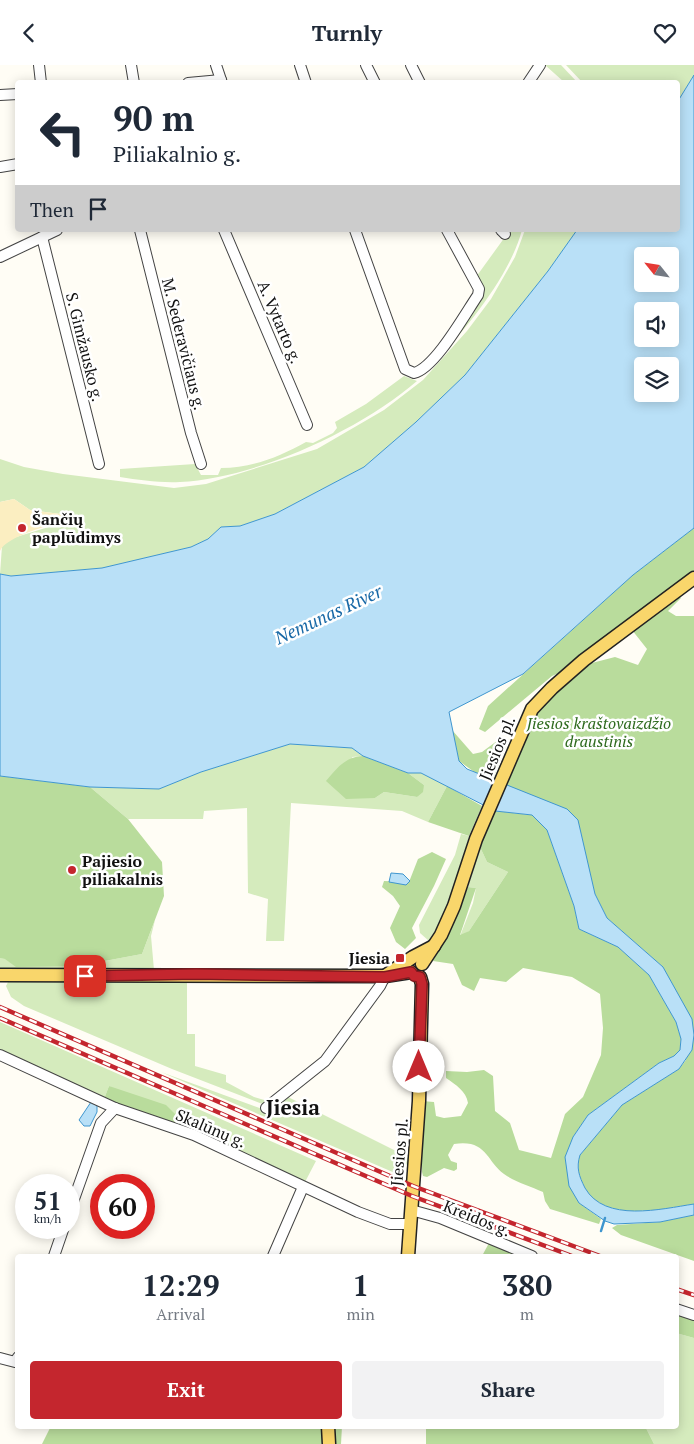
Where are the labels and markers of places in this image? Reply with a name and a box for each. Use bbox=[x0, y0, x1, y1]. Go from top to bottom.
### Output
place label: Šančių paplūdimys bbox=[32, 508, 121, 548]
marker: Šančių paplūdimys bbox=[16, 522, 28, 534]
place label: Pajiesio piliakalnis bbox=[82, 850, 163, 890]
marker: Pajiesio piliakalnis bbox=[66, 864, 78, 876]
place label: Jiesia bbox=[349, 947, 390, 969]
marker: Jiesia bbox=[394, 952, 406, 964]
pin bbox=[64, 955, 106, 997]

